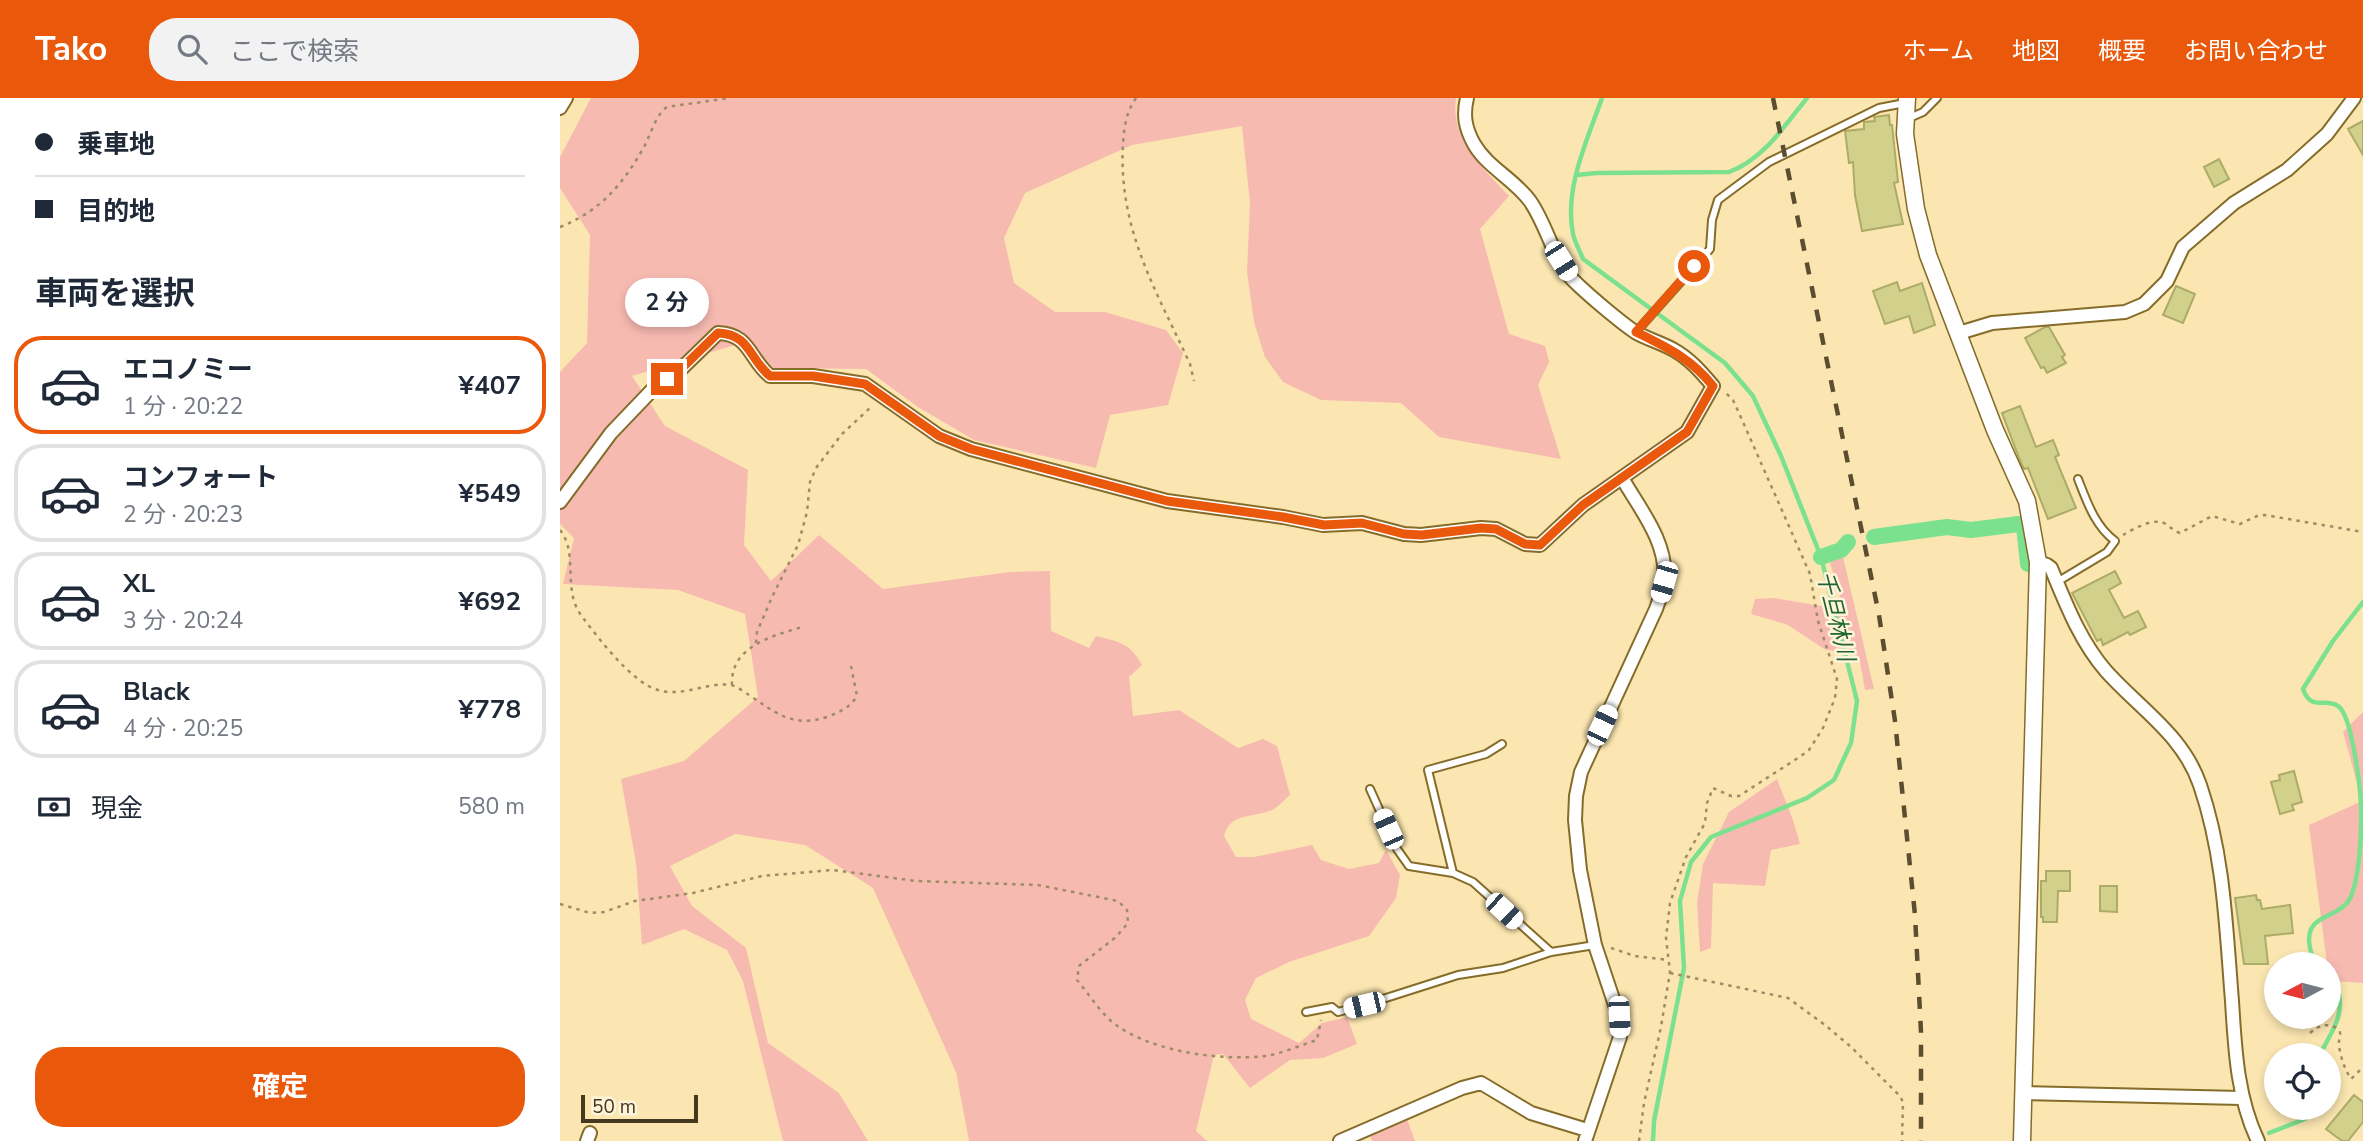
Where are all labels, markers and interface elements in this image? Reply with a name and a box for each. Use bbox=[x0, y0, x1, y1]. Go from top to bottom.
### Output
search box bbox=[149, 18, 639, 81]
text: Tako bbox=[35, 27, 107, 72]
icon: search bbox=[173, 30, 211, 68]
text: ここで検索 bbox=[229, 34, 359, 69]
text: ホーム bbox=[1903, 35, 1974, 67]
text: 地図 bbox=[2012, 35, 2060, 67]
text: 概要 bbox=[2098, 35, 2146, 67]
text: お問い合わせ bbox=[2184, 35, 2328, 67]
text: 乗車地 bbox=[77, 127, 155, 162]
text: 目的地 bbox=[77, 194, 155, 229]
car bbox=[1541, 238, 1582, 284]
route start bbox=[1678, 250, 1710, 282]
text: 車両を選択 bbox=[35, 272, 195, 315]
callout: 2 分 bbox=[625, 278, 709, 327]
text: 2 分 bbox=[645, 287, 689, 318]
text: エコノミー bbox=[123, 352, 253, 387]
icon: car bbox=[39, 354, 102, 417]
route end bbox=[651, 363, 683, 395]
text: ¥407 bbox=[459, 368, 521, 403]
text: 1 分 · 20:22 bbox=[123, 391, 243, 422]
text: コンフォート bbox=[123, 460, 278, 495]
icon: car bbox=[39, 462, 102, 525]
text: ¥549 bbox=[459, 476, 521, 511]
text: 2 分 · 20:23 bbox=[123, 499, 243, 530]
car bbox=[1649, 559, 1680, 605]
text: XL bbox=[123, 566, 155, 601]
water label: 千旦林川 bbox=[1809, 568, 1862, 667]
icon: car bbox=[39, 570, 102, 633]
text: ¥692 bbox=[459, 584, 521, 619]
text: 3 分 · 20:24 bbox=[123, 605, 243, 636]
text: Black bbox=[123, 674, 190, 709]
icon: car bbox=[39, 678, 102, 741]
text: ¥778 bbox=[459, 692, 521, 727]
car bbox=[1584, 702, 1621, 748]
text: 4 分 · 20:25 bbox=[123, 713, 243, 744]
icon: cash bbox=[35, 788, 73, 826]
text: 現金 bbox=[91, 791, 143, 826]
text: 580 m bbox=[458, 791, 525, 822]
car bbox=[1370, 806, 1407, 852]
car bbox=[1482, 889, 1527, 933]
north arrow bbox=[2264, 952, 2342, 1029]
map controls bbox=[2264, 952, 2341, 1120]
car bbox=[1342, 990, 1387, 1020]
car bbox=[1608, 995, 1631, 1039]
button: locate bbox=[2264, 1043, 2341, 1120]
button: 確定 bbox=[35, 1047, 525, 1127]
scale bar bbox=[581, 1092, 698, 1124]
text: 50 m bbox=[592, 1094, 636, 1120]

